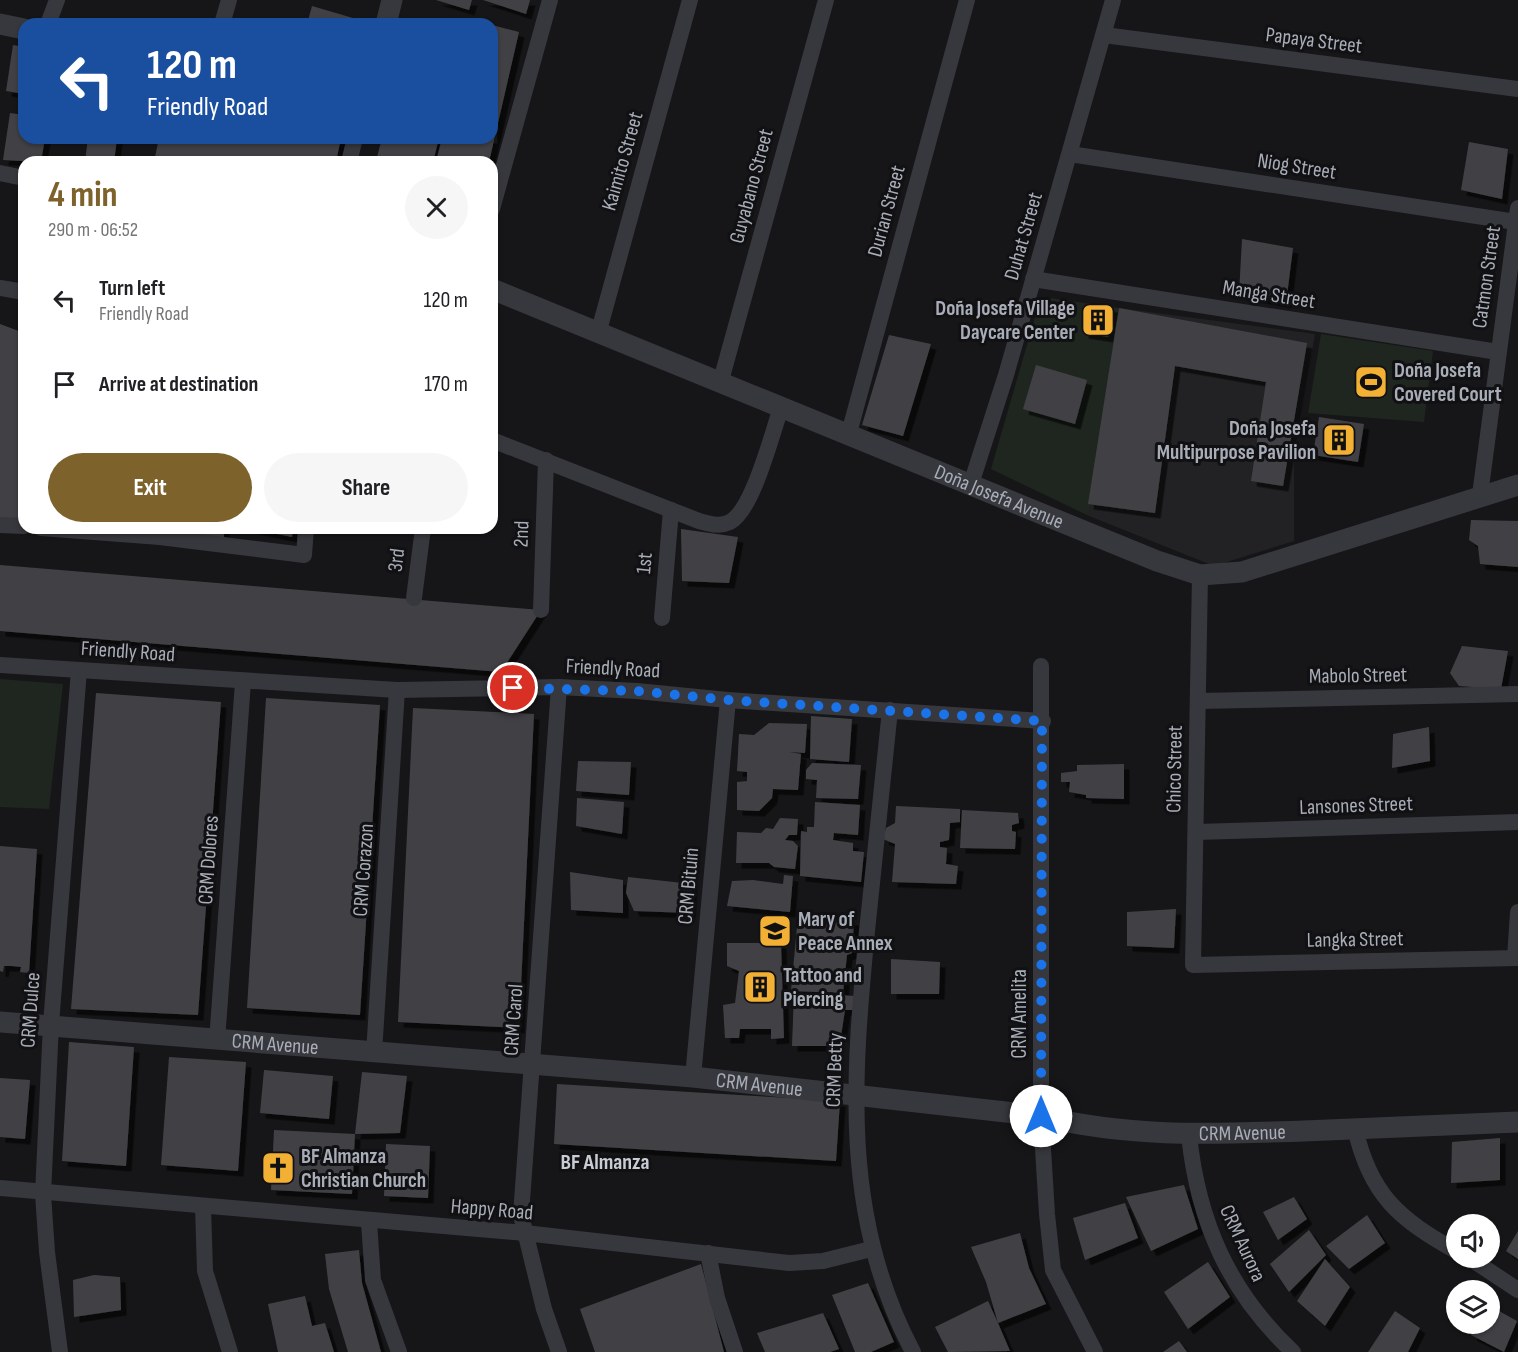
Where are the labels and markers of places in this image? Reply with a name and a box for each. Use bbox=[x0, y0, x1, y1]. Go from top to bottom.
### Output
place label: Doña Josefa Village Daycare Center bbox=[935, 296, 1076, 345]
building icon: Doña Josefa Village Daycare Center bbox=[1080, 302, 1116, 338]
place label: Doña Josefa Covered Court bbox=[1394, 358, 1502, 407]
sports icon: Doña Josefa Covered Court bbox=[1353, 364, 1389, 400]
place label: Doña Josefa Multipurpose Pavilion bbox=[1157, 416, 1316, 465]
building icon: Doña Josefa Multipurpose Pavilion bbox=[1321, 422, 1357, 458]
pin bbox=[487, 662, 538, 713]
place label: Mary of Peace Annex bbox=[798, 907, 893, 956]
school or university icon: Mary of Peace Annex bbox=[757, 913, 793, 949]
place label: Tattoo and Piercing bbox=[783, 963, 862, 1012]
building icon: Tattoo and Piercing bbox=[742, 969, 778, 1005]
place label: BF Almanza Christian Church bbox=[301, 1144, 426, 1193]
church icon: BF Almanza Christian Church bbox=[260, 1150, 296, 1186]

